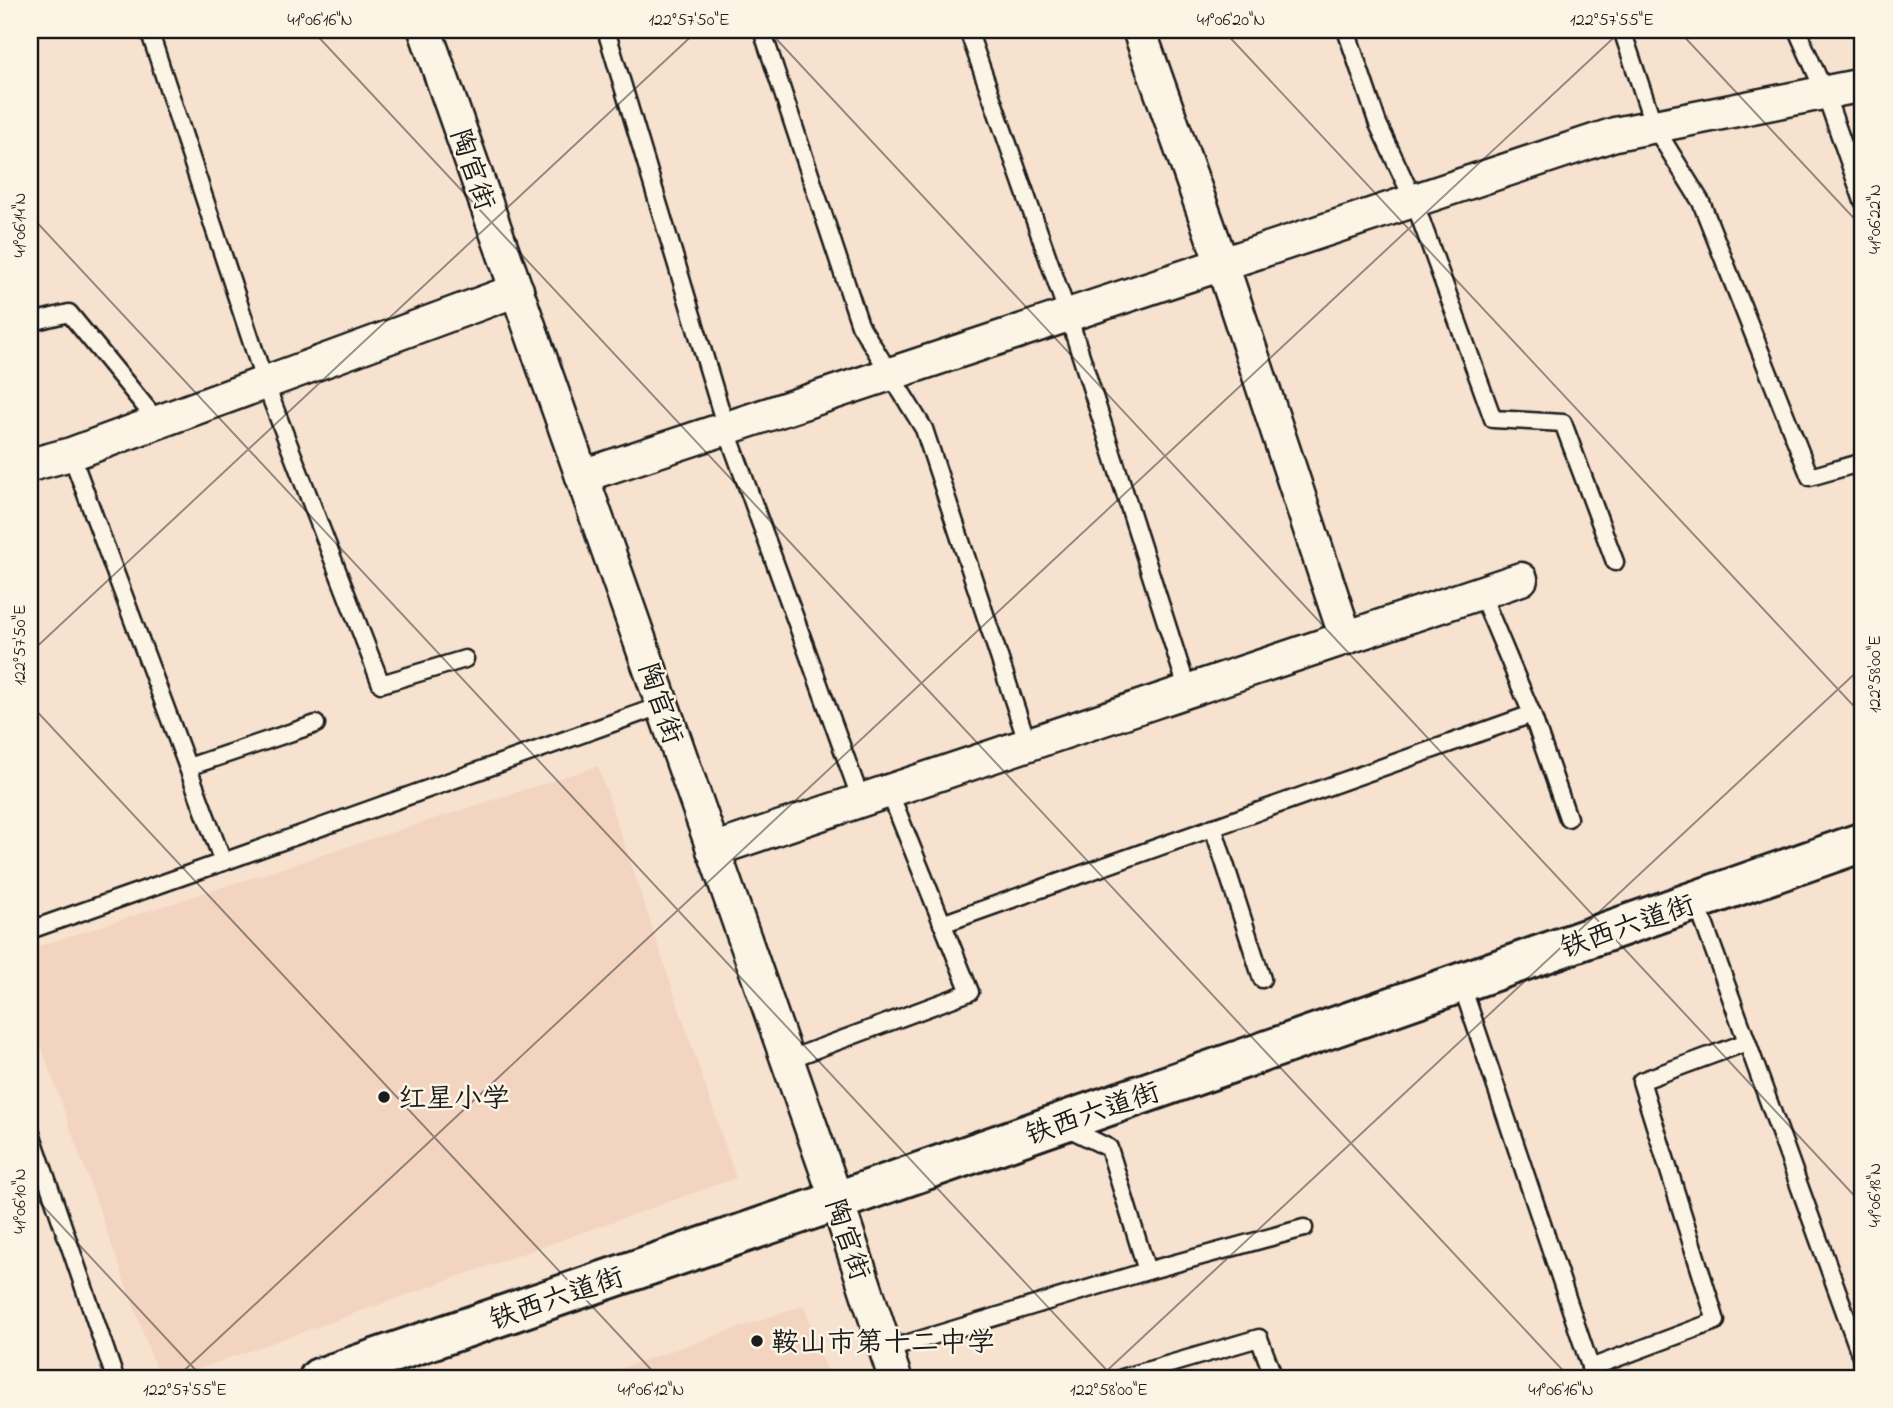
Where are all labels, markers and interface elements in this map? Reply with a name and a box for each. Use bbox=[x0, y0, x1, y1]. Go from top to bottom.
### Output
text: 41°06'16"N bbox=[287, 8, 353, 34]
text: 122°57'50"E bbox=[648, 8, 730, 34]
text: 41°06'20"N bbox=[1197, 8, 1265, 34]
text: 122°57'55"E bbox=[1570, 8, 1654, 34]
street label: 陶官街 bbox=[438, 124, 504, 217]
text: 41°06'22"N bbox=[1863, 184, 1889, 254]
text: 41°06'14"N bbox=[8, 192, 34, 258]
text: 122°57'50"E bbox=[8, 604, 34, 686]
text: 122°58'00"E bbox=[1863, 635, 1889, 713]
street label: 陶官街 bbox=[626, 658, 692, 751]
street label: 铁西六道街 bbox=[1555, 886, 1701, 970]
street label: 铁西六道街 bbox=[1020, 1073, 1166, 1157]
place label: 红星小学 bbox=[398, 1080, 510, 1121]
marker: 红星小学 bbox=[376, 1089, 392, 1105]
text: 41°06'18"N bbox=[1863, 1163, 1889, 1227]
text: 41°06'10"N bbox=[8, 1168, 34, 1234]
street label: 陶官街 bbox=[813, 1194, 879, 1287]
street label: 铁西六道街 bbox=[484, 1258, 630, 1342]
place label: 鞍山市第十二中学 bbox=[771, 1324, 995, 1365]
marker: 鞍山市第十二中学 bbox=[749, 1333, 765, 1349]
text: 122°57'55"E bbox=[143, 1378, 227, 1404]
text: 41°06'12"N bbox=[618, 1378, 684, 1404]
text: 122°58'00"E bbox=[1070, 1378, 1148, 1404]
text: 41°06'16"N bbox=[1528, 1378, 1594, 1404]

